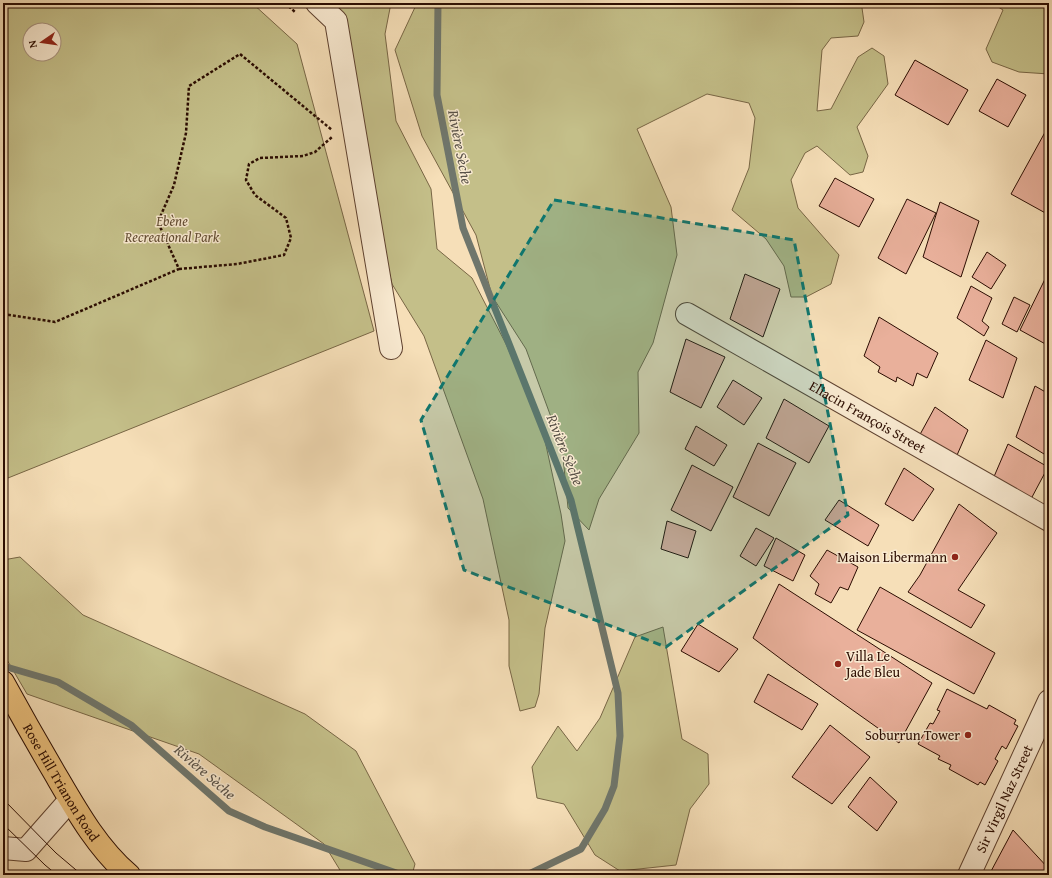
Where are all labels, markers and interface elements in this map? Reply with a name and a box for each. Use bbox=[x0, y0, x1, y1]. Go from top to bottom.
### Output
north arrow bbox=[22, 22, 62, 62]
text: N bbox=[23, 38, 41, 50]
water label: Rivière Sèche bbox=[443, 107, 478, 186]
park label: Ebène Recreational Park bbox=[124, 211, 220, 247]
street label: Eliacin François Street bbox=[806, 376, 930, 458]
water label: Rivière Sèche bbox=[541, 410, 589, 489]
place label: Maison Libermann bbox=[837, 547, 947, 567]
marker: Maison Libermann bbox=[950, 552, 960, 562]
place label: Villa Le Jade Bleu bbox=[844, 646, 901, 682]
marker: Villa Le Jade Bleu bbox=[833, 659, 843, 669]
street label: Rose Hill Trianon Road bbox=[18, 720, 105, 846]
place label: Soburrun Tower bbox=[865, 725, 960, 745]
marker: Soburrun Tower bbox=[963, 730, 973, 740]
water label: Rivière Sèche bbox=[169, 738, 241, 804]
street label: Sir Virgil Naz Street bbox=[971, 741, 1038, 856]

